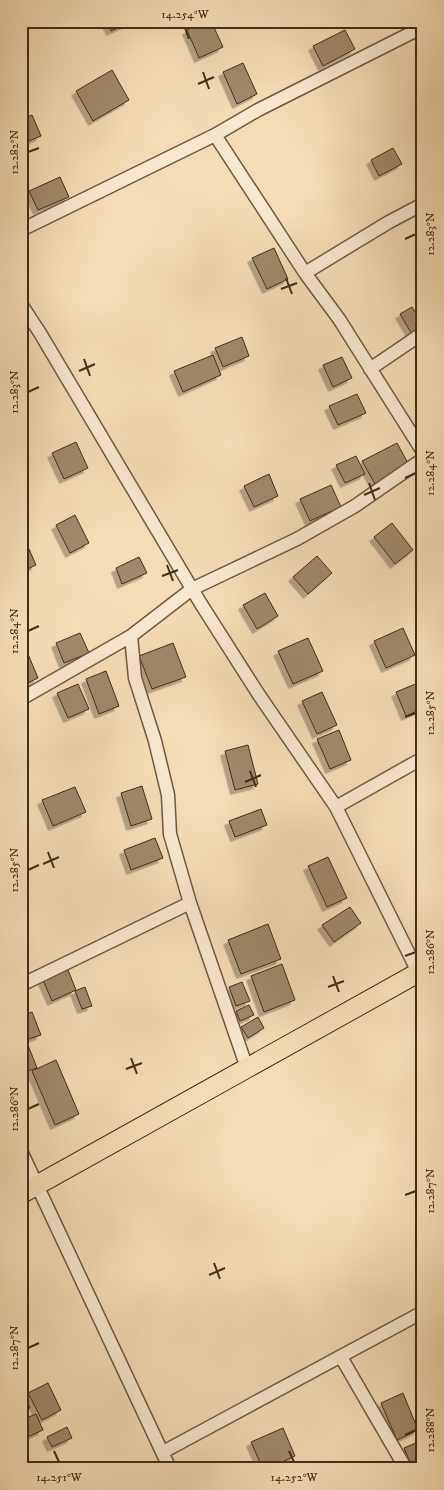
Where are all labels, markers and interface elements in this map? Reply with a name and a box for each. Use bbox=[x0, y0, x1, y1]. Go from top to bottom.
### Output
text: 14.254°W bbox=[161, 7, 210, 22]
text: 12.282°N bbox=[7, 129, 22, 174]
text: 12.283°N bbox=[423, 212, 438, 256]
text: 12.283°N bbox=[7, 370, 22, 414]
text: 12.284°N bbox=[423, 450, 438, 496]
text: 12.284°N bbox=[7, 608, 22, 654]
text: 12.285°N bbox=[423, 690, 438, 735]
text: 12.285°N bbox=[7, 847, 22, 892]
text: 12.286°N bbox=[423, 929, 438, 975]
text: 12.286°N bbox=[7, 1086, 22, 1132]
text: 12.287°N bbox=[423, 1168, 438, 1214]
text: 12.287°N bbox=[7, 1325, 22, 1371]
text: 12.288°N bbox=[423, 1407, 438, 1452]
text: 14.251°W bbox=[36, 1470, 83, 1485]
text: 14.252°W bbox=[271, 1470, 318, 1485]

